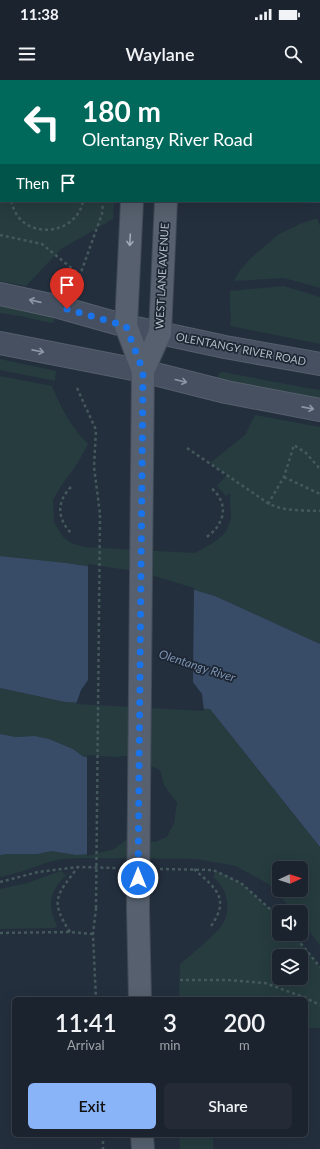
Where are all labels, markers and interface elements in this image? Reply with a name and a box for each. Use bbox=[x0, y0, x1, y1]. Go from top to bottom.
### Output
text: 11:38 bbox=[20, 5, 59, 23]
icon: menu bbox=[16, 43, 38, 65]
text: Waylane bbox=[126, 43, 195, 65]
icon: search bbox=[282, 43, 304, 65]
text: 180 m bbox=[82, 94, 161, 128]
icon: left bbox=[16, 96, 68, 148]
text: Olentangy River Road bbox=[82, 128, 253, 150]
icon: arrive bbox=[57, 172, 79, 194]
text: Then bbox=[16, 174, 49, 192]
street label: WEST LANE AVENUE bbox=[152, 222, 171, 329]
one-way arrow bbox=[126, 233, 133, 246]
pin bbox=[50, 268, 84, 309]
icon: arrive bbox=[56, 274, 78, 296]
one-way arrow bbox=[28, 297, 41, 305]
street label: OLENTANGY RIVER ROAD bbox=[175, 329, 307, 368]
one-way arrow bbox=[31, 347, 44, 355]
one-way arrow bbox=[174, 377, 187, 385]
one-way arrow bbox=[301, 404, 314, 412]
water label: Olentangy River bbox=[157, 646, 238, 685]
position arrow bbox=[117, 857, 159, 899]
north arrow bbox=[272, 861, 308, 897]
map controls bbox=[272, 861, 308, 985]
button: sound bbox=[272, 905, 308, 941]
button: layers bbox=[272, 949, 308, 985]
text: 11:41 bbox=[55, 1008, 117, 1037]
text: 3 bbox=[163, 1008, 177, 1037]
text: 200 bbox=[223, 1008, 265, 1037]
text: Arrival bbox=[67, 1037, 104, 1053]
text: min bbox=[159, 1037, 181, 1053]
text: m bbox=[239, 1037, 250, 1053]
button: Exit bbox=[28, 1083, 156, 1129]
button: Share bbox=[164, 1083, 292, 1129]

